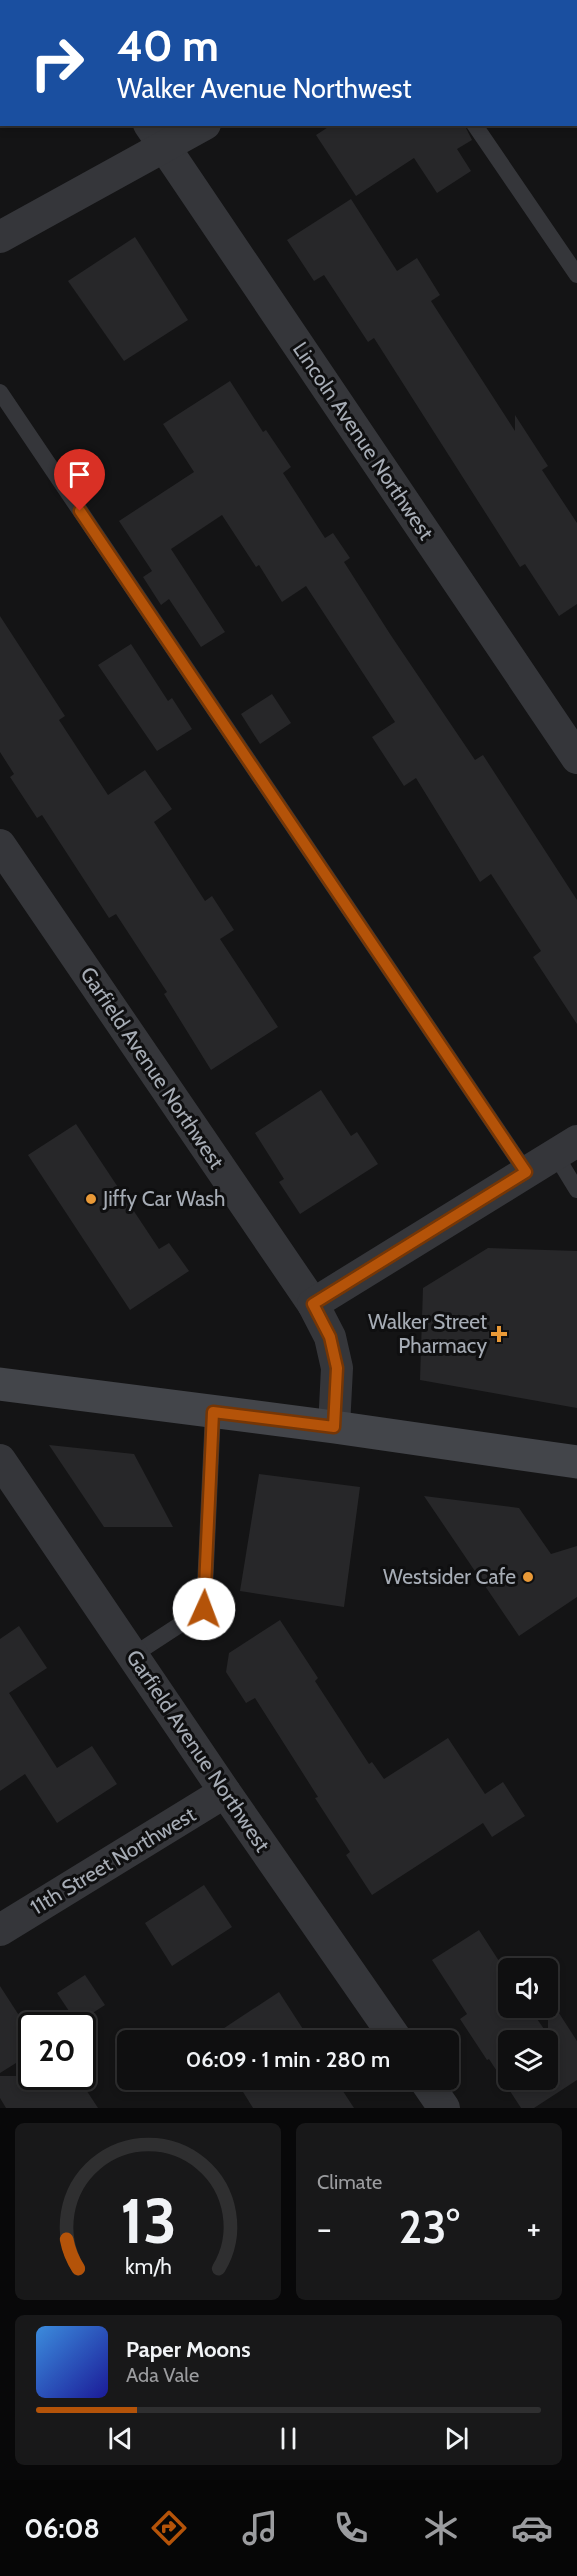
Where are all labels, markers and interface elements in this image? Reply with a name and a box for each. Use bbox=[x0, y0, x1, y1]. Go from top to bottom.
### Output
text: 40 m bbox=[117, 20, 219, 72]
icon: right bbox=[18, 24, 96, 102]
text: Walker Avenue Northwest bbox=[117, 72, 412, 105]
street label: Lincoln Avenue Northwest bbox=[288, 337, 439, 544]
pin bbox=[54, 449, 105, 511]
icon: arrive bbox=[63, 458, 96, 491]
street label: Garfield Avenue Northwest bbox=[75, 962, 229, 1173]
place label: Jiffy Car Wash bbox=[102, 1186, 225, 1211]
marker: Jiffy Car Wash bbox=[84, 1192, 98, 1206]
place label: Walker Street Pharmacy bbox=[368, 1309, 487, 1358]
marker: Walker Street Pharmacy bbox=[492, 1327, 506, 1341]
place label: Westsider Cafe bbox=[383, 1564, 516, 1589]
marker: Westsider Cafe bbox=[521, 1570, 535, 1584]
position arrow bbox=[172, 1577, 236, 1641]
street label: Garfield Avenue Northwest bbox=[121, 1645, 275, 1856]
street label: 11th Street Northwest bbox=[26, 1801, 200, 1920]
map controls bbox=[498, 1958, 558, 2090]
button: sound bbox=[498, 1958, 558, 2018]
speed limit sign: 20 bbox=[18, 2012, 96, 2090]
button: layers bbox=[498, 2030, 558, 2090]
text: 06:09 · 1 min · 280 m bbox=[186, 2046, 390, 2073]
text: Climate bbox=[317, 2170, 382, 2194]
text: 13 bbox=[120, 2183, 176, 2259]
text: 23° bbox=[398, 2200, 460, 2254]
text: − bbox=[317, 2208, 332, 2248]
text: + bbox=[526, 2208, 541, 2248]
text: km/h bbox=[125, 2253, 171, 2279]
text: Paper Moons bbox=[126, 2336, 250, 2363]
text: Ada Vale bbox=[126, 2363, 199, 2387]
icon: previous bbox=[104, 2422, 137, 2455]
icon: pause bbox=[272, 2422, 305, 2455]
icon: next bbox=[440, 2422, 473, 2455]
icon: directions bbox=[148, 2507, 190, 2549]
icon: music bbox=[239, 2507, 281, 2549]
icon: phone bbox=[330, 2507, 372, 2549]
icon: climate bbox=[420, 2507, 462, 2549]
icon: car bbox=[511, 2507, 553, 2549]
text: 06:08 bbox=[24, 2512, 100, 2545]

